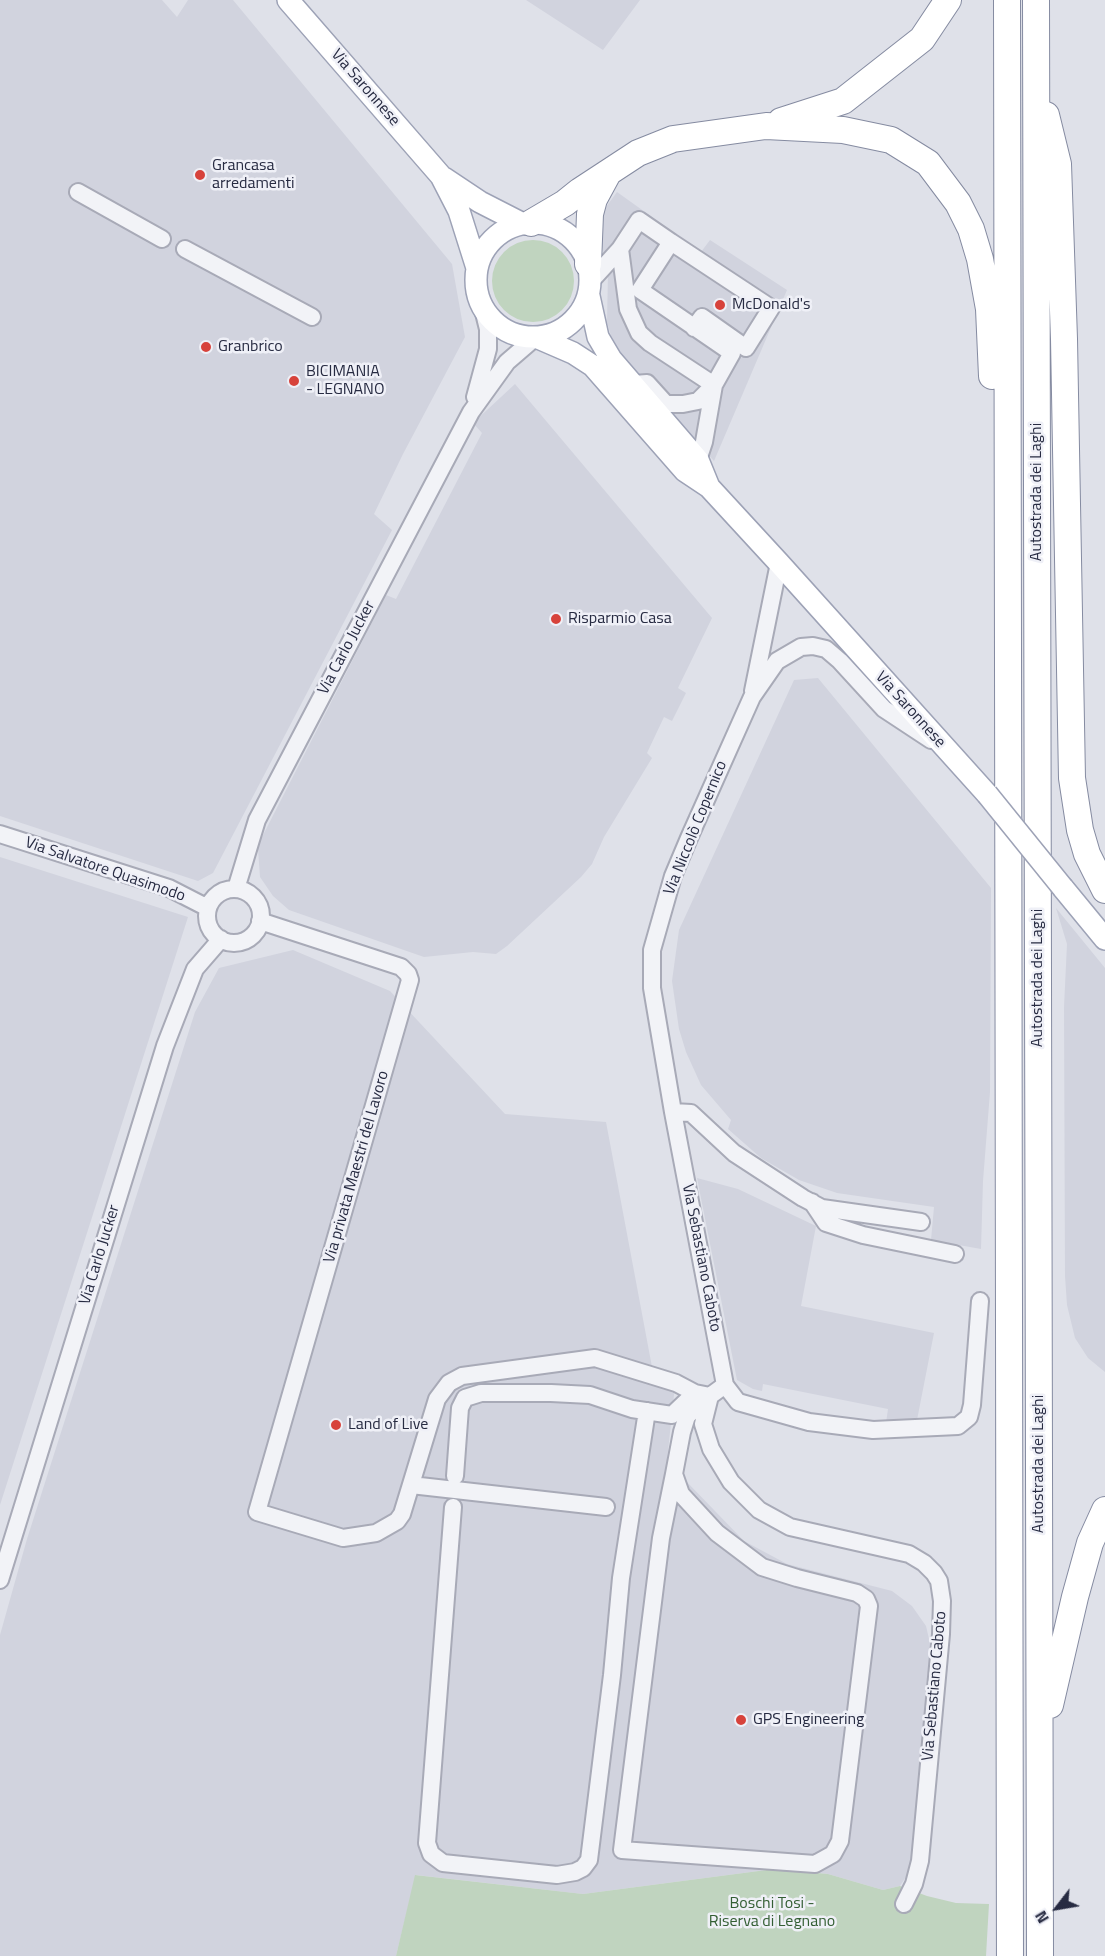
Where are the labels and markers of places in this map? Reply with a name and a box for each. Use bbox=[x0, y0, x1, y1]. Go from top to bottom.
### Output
place label: Grancasa arredamenti bbox=[212, 156, 295, 194]
marker: Grancasa arredamenti bbox=[193, 168, 207, 182]
place label: McDonald's bbox=[732, 295, 811, 315]
marker: McDonald's bbox=[713, 298, 727, 312]
place label: Granbrico bbox=[218, 337, 283, 357]
marker: Granbrico bbox=[199, 340, 213, 354]
place label: BICIMANIA - LEGNANO bbox=[306, 362, 384, 400]
marker: BICIMANIA - LEGNANO bbox=[287, 374, 301, 388]
place label: Risparmio Casa bbox=[568, 609, 672, 629]
marker: Risparmio Casa bbox=[549, 612, 563, 626]
place label: Land of Live bbox=[348, 1415, 428, 1435]
marker: Land of Live bbox=[329, 1418, 343, 1432]
place label: GPS Engineering bbox=[753, 1710, 864, 1730]
marker: GPS Engineering bbox=[734, 1713, 748, 1727]

